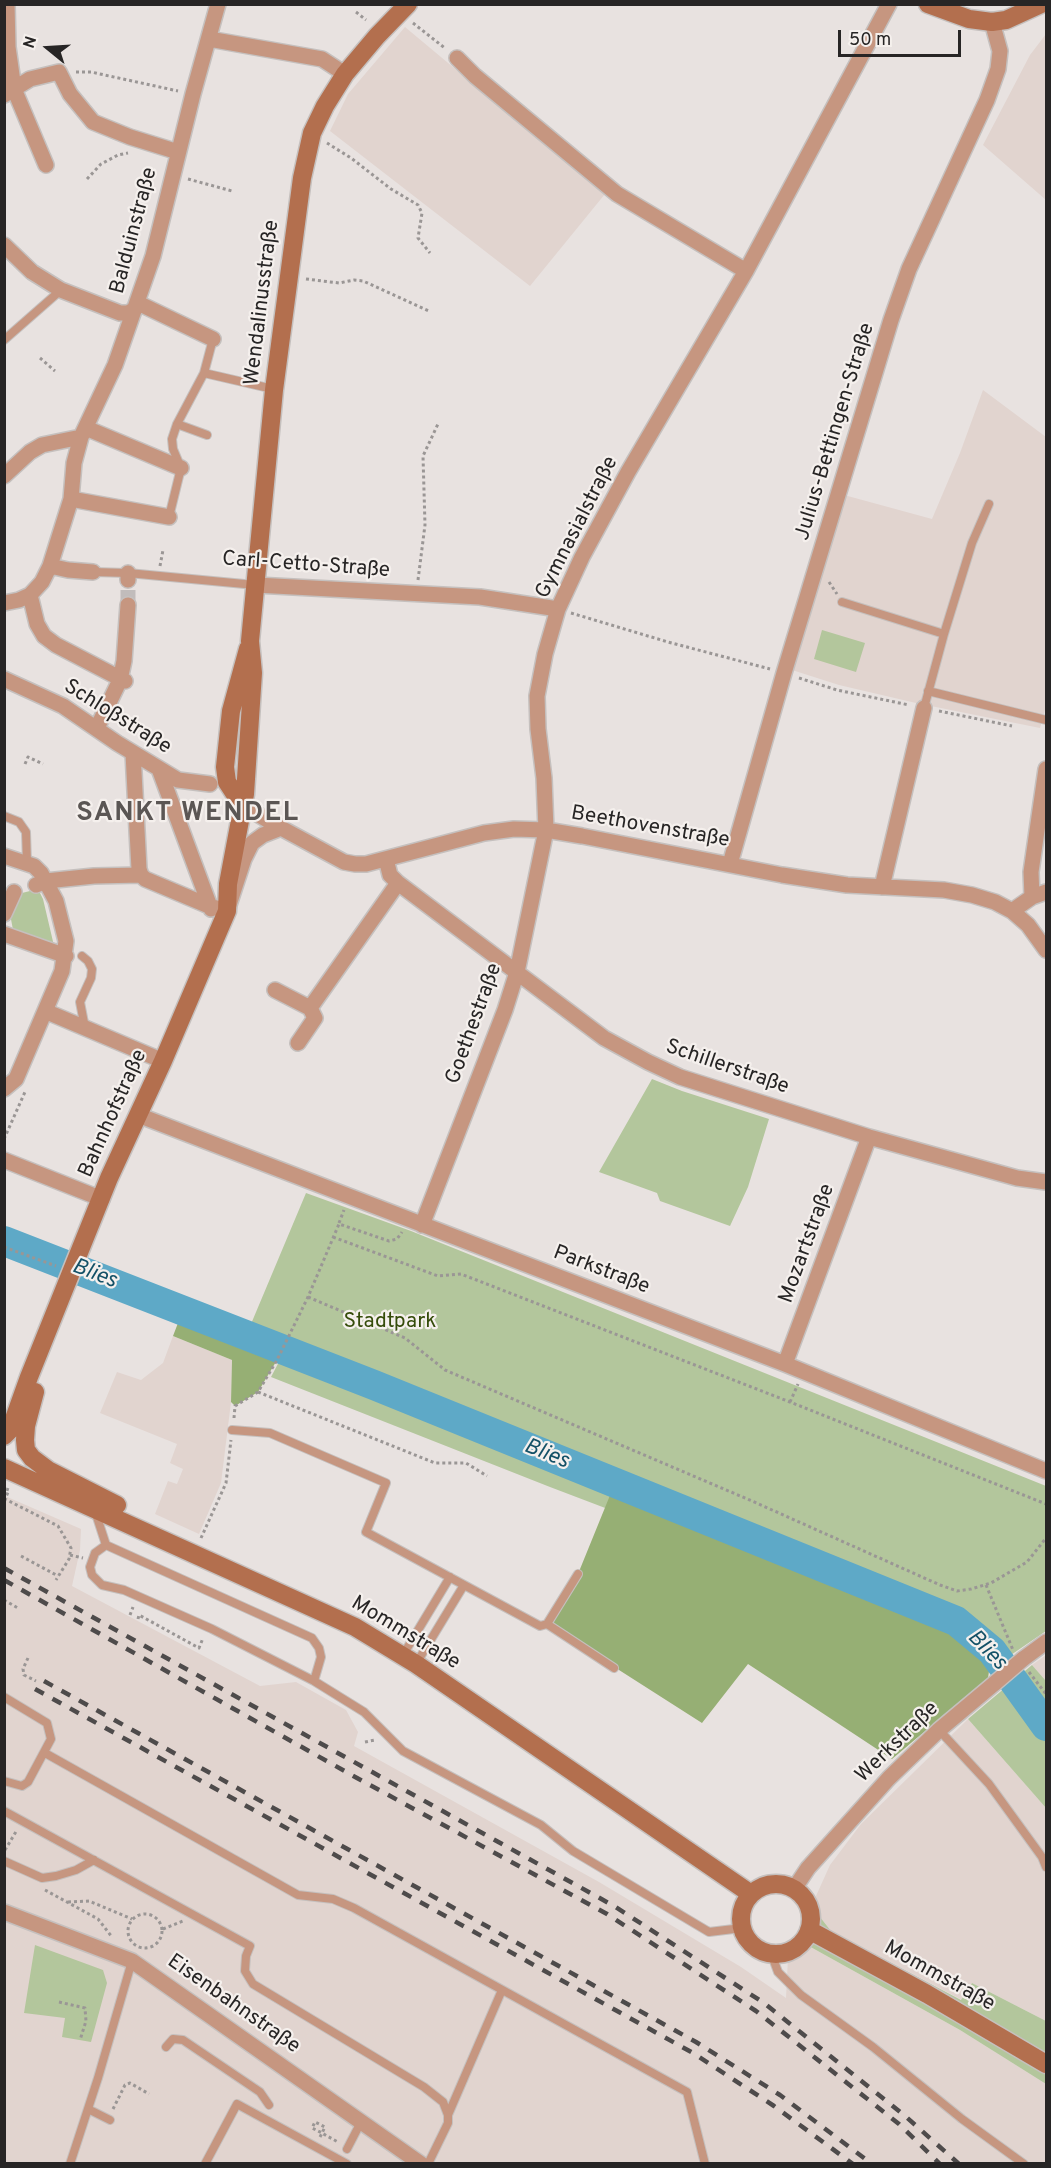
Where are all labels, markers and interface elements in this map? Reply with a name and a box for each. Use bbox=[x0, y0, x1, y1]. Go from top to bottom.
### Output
north arrow bbox=[18, 18, 78, 78]
scale bar bbox=[841, 18, 964, 56]
text: 50 m bbox=[849, 29, 891, 52]
text: N bbox=[20, 34, 42, 51]
street label: Balduinstraße bbox=[106, 165, 164, 297]
street label: Wendalinusstraße bbox=[240, 219, 286, 387]
street label: Julius-Bettingen-Straße bbox=[791, 320, 881, 544]
street label: Gymnasialstraße bbox=[531, 453, 625, 603]
street label: Carl-Cetto-Straße bbox=[221, 548, 391, 584]
street label: Schloßstraße bbox=[59, 675, 175, 761]
district label: SANKT WENDEL bbox=[76, 799, 300, 831]
street label: Beethovenstraße bbox=[569, 802, 731, 854]
street label: Goethestraße bbox=[441, 960, 509, 1088]
street label: Schillerstraße bbox=[662, 1035, 792, 1101]
street label: Bahnhofstraße bbox=[75, 1046, 153, 1182]
street label: Mozartstraße bbox=[775, 1181, 841, 1307]
street label: Parkstraße bbox=[549, 1241, 653, 1301]
water label: Blies bbox=[68, 1254, 120, 1296]
park label: Stadtpark bbox=[343, 1310, 437, 1336]
water label: Blies bbox=[520, 1434, 572, 1476]
street label: Mommstraße bbox=[346, 1592, 464, 1676]
water label: Blies bbox=[961, 1625, 1011, 1677]
street label: Werkstraße bbox=[851, 1697, 945, 1789]
street label: Mommstraße bbox=[879, 1936, 999, 2018]
street label: Eisenbahnstraße bbox=[162, 1950, 304, 2060]

